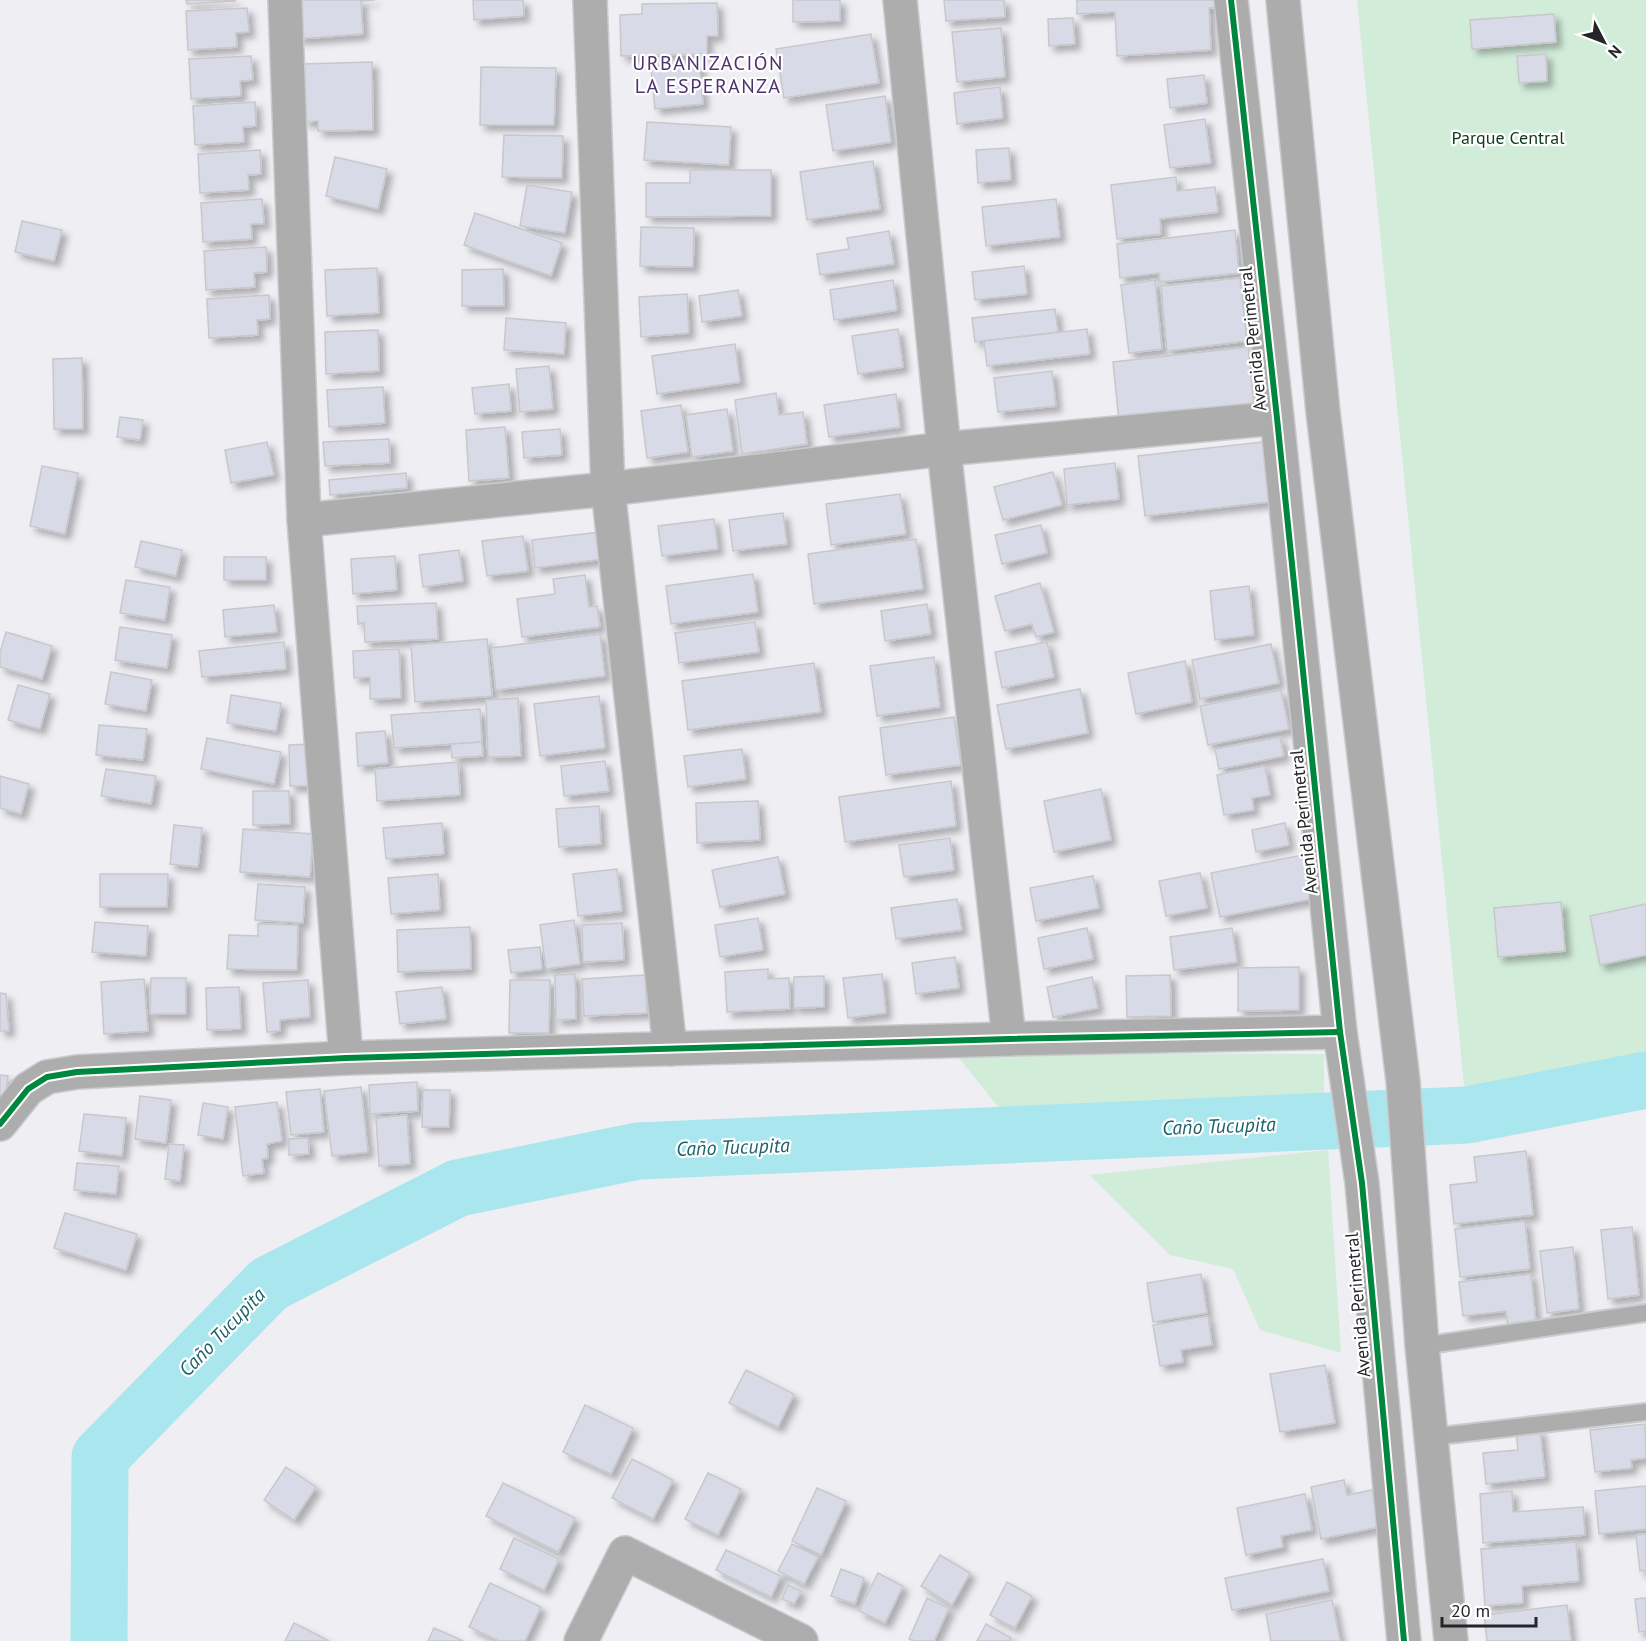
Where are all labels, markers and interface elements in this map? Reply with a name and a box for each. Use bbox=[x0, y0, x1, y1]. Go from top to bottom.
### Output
north arrow bbox=[1574, 12, 1634, 72]
text: N bbox=[1604, 41, 1626, 63]
district label: URBANIZACIÓN LA ESPERANZA bbox=[632, 50, 784, 99]
park label: Parque Central bbox=[1452, 126, 1565, 149]
street label: Avenida Perimetral bbox=[1233, 265, 1272, 412]
street label: Avenida Perimetral bbox=[1284, 748, 1323, 895]
water label: Caño Tucupita bbox=[1162, 1111, 1276, 1141]
water label: Caño Tucupita bbox=[676, 1132, 790, 1162]
street label: Avenida Perimetral bbox=[1340, 1231, 1375, 1378]
water label: Caño Tucupita bbox=[173, 1282, 271, 1382]
scale bar bbox=[1442, 1590, 1536, 1628]
text: 20 m bbox=[1451, 1599, 1490, 1622]

